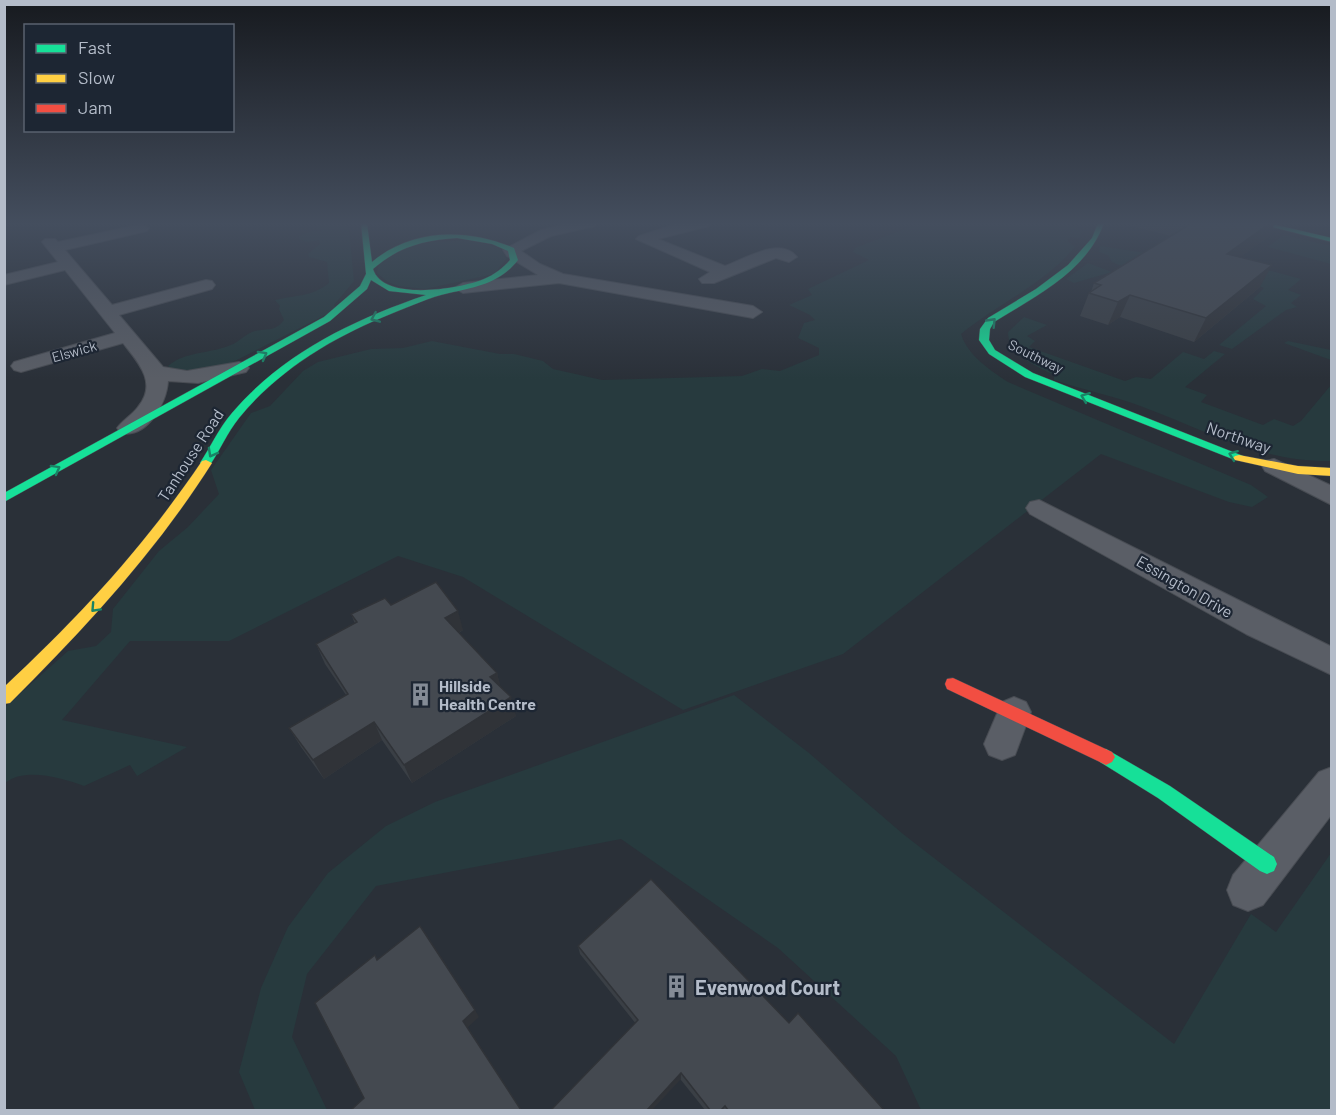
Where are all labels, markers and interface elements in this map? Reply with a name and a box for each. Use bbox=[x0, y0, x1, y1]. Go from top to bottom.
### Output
legend bbox=[24, 24, 234, 132]
text: Fast bbox=[78, 36, 112, 58]
text: Slow bbox=[78, 66, 115, 88]
text: Jam bbox=[78, 96, 112, 118]
one-way arrow bbox=[370, 311, 381, 323]
one-way arrow bbox=[985, 318, 996, 329]
street label: Southway bbox=[1006, 335, 1067, 377]
street label: Elswick bbox=[50, 336, 98, 366]
one-way arrow bbox=[257, 351, 267, 362]
one-way arrow bbox=[1080, 391, 1090, 404]
street label: Tanhouse Road bbox=[153, 405, 227, 505]
street label: Northway bbox=[1204, 417, 1274, 457]
one-way arrow bbox=[208, 446, 219, 457]
one-way arrow bbox=[1228, 450, 1239, 462]
one-way arrow bbox=[49, 465, 60, 476]
street label: Essington Drive bbox=[1134, 551, 1236, 621]
one-way arrow bbox=[91, 600, 102, 611]
place label: Hillside Health Centre bbox=[439, 676, 536, 713]
building icon: Hillside Health Centre bbox=[408, 681, 434, 707]
building icon: Evenwood Court bbox=[664, 974, 690, 1000]
place label: Evenwood Court bbox=[695, 975, 840, 999]

